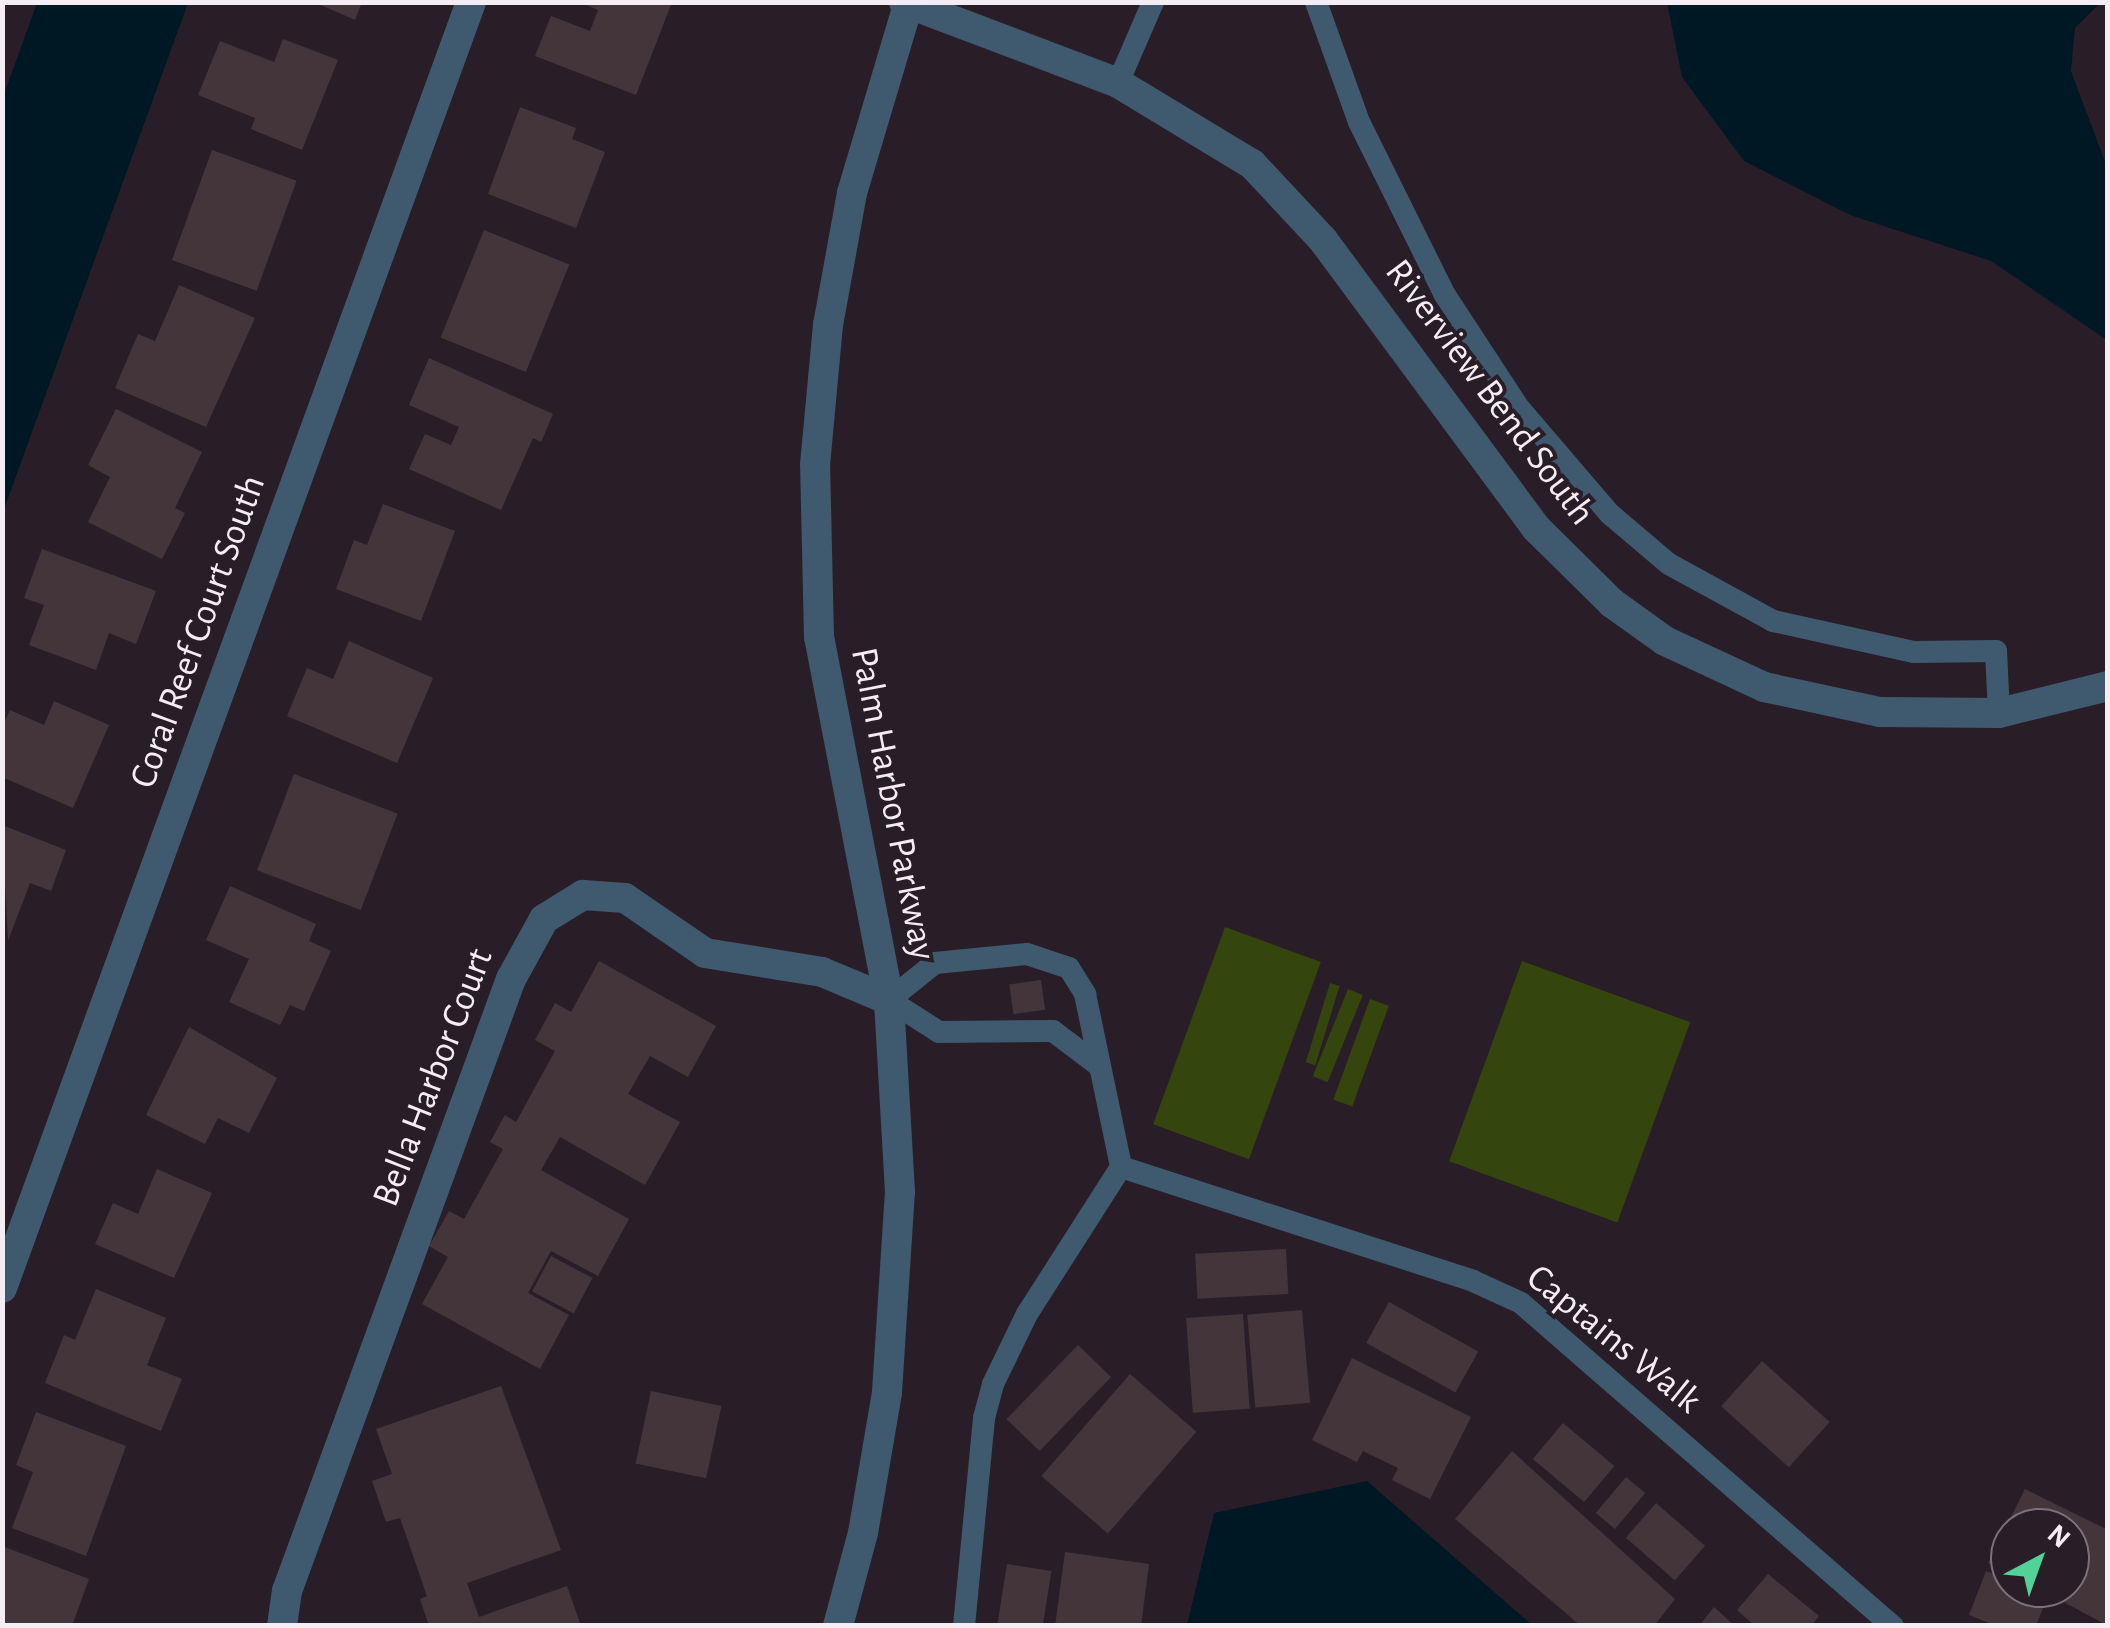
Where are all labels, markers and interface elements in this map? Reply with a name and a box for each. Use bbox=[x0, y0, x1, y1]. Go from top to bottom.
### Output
street label: Riverview Bend South bbox=[1374, 251, 1604, 535]
street label: Coral Reef Court South bbox=[121, 469, 277, 795]
street label: Palm Harbor Parkway bbox=[839, 644, 945, 964]
street label: Bella Harbor Court bbox=[364, 943, 504, 1213]
street label: Captains Walk bbox=[1516, 1256, 1710, 1424]
north arrow bbox=[1990, 1508, 2090, 1608]
text: N bbox=[2042, 1520, 2075, 1554]

